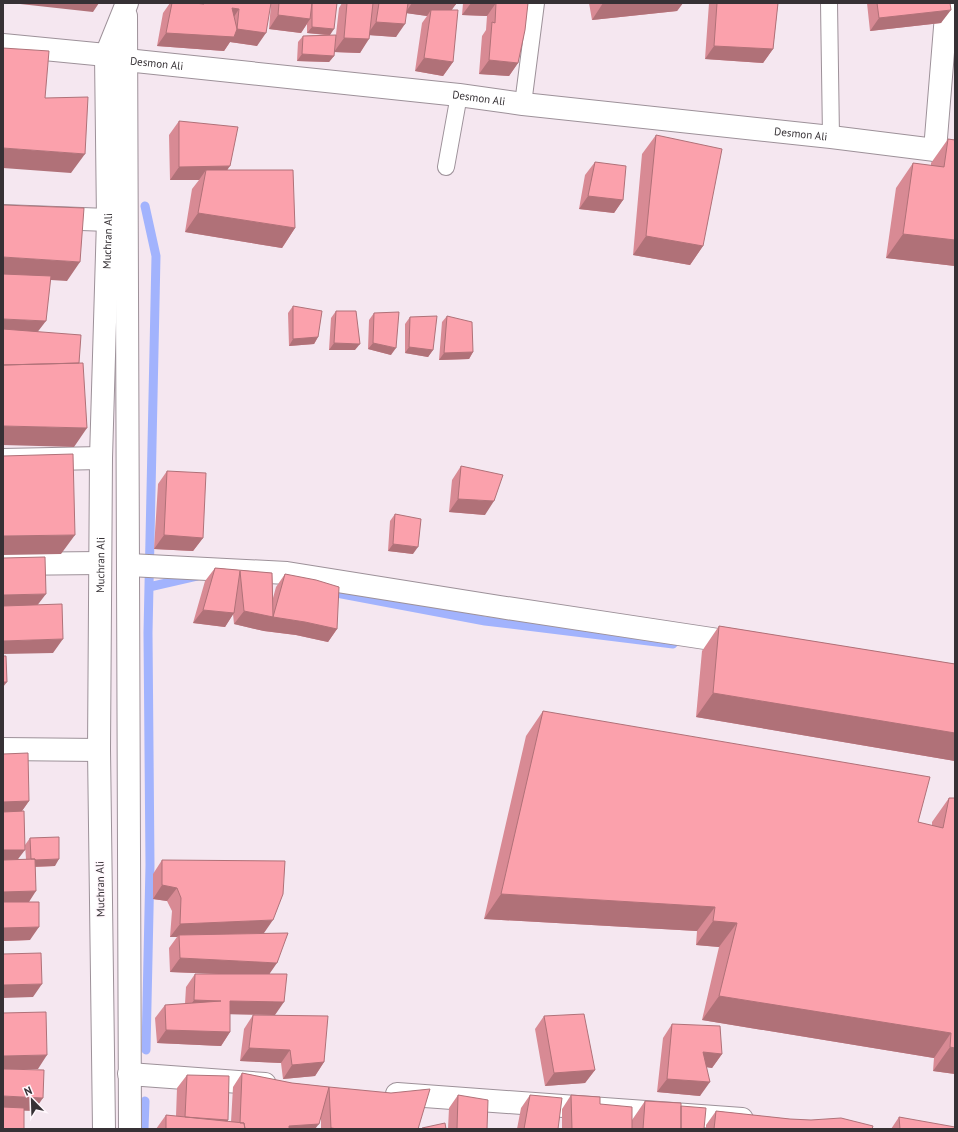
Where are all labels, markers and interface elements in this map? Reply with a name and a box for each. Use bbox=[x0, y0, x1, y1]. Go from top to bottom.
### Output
street label: Desmon Ali bbox=[129, 53, 184, 73]
street label: Desmon Ali bbox=[452, 87, 506, 108]
street label: Desmon Ali bbox=[773, 124, 828, 144]
street label: Muchran Ali bbox=[100, 213, 115, 269]
street label: Muchran Ali bbox=[93, 537, 107, 593]
street label: Muchran Ali bbox=[93, 861, 107, 917]
north arrow bbox=[12, 1080, 52, 1120]
text: N bbox=[22, 1083, 34, 1099]

